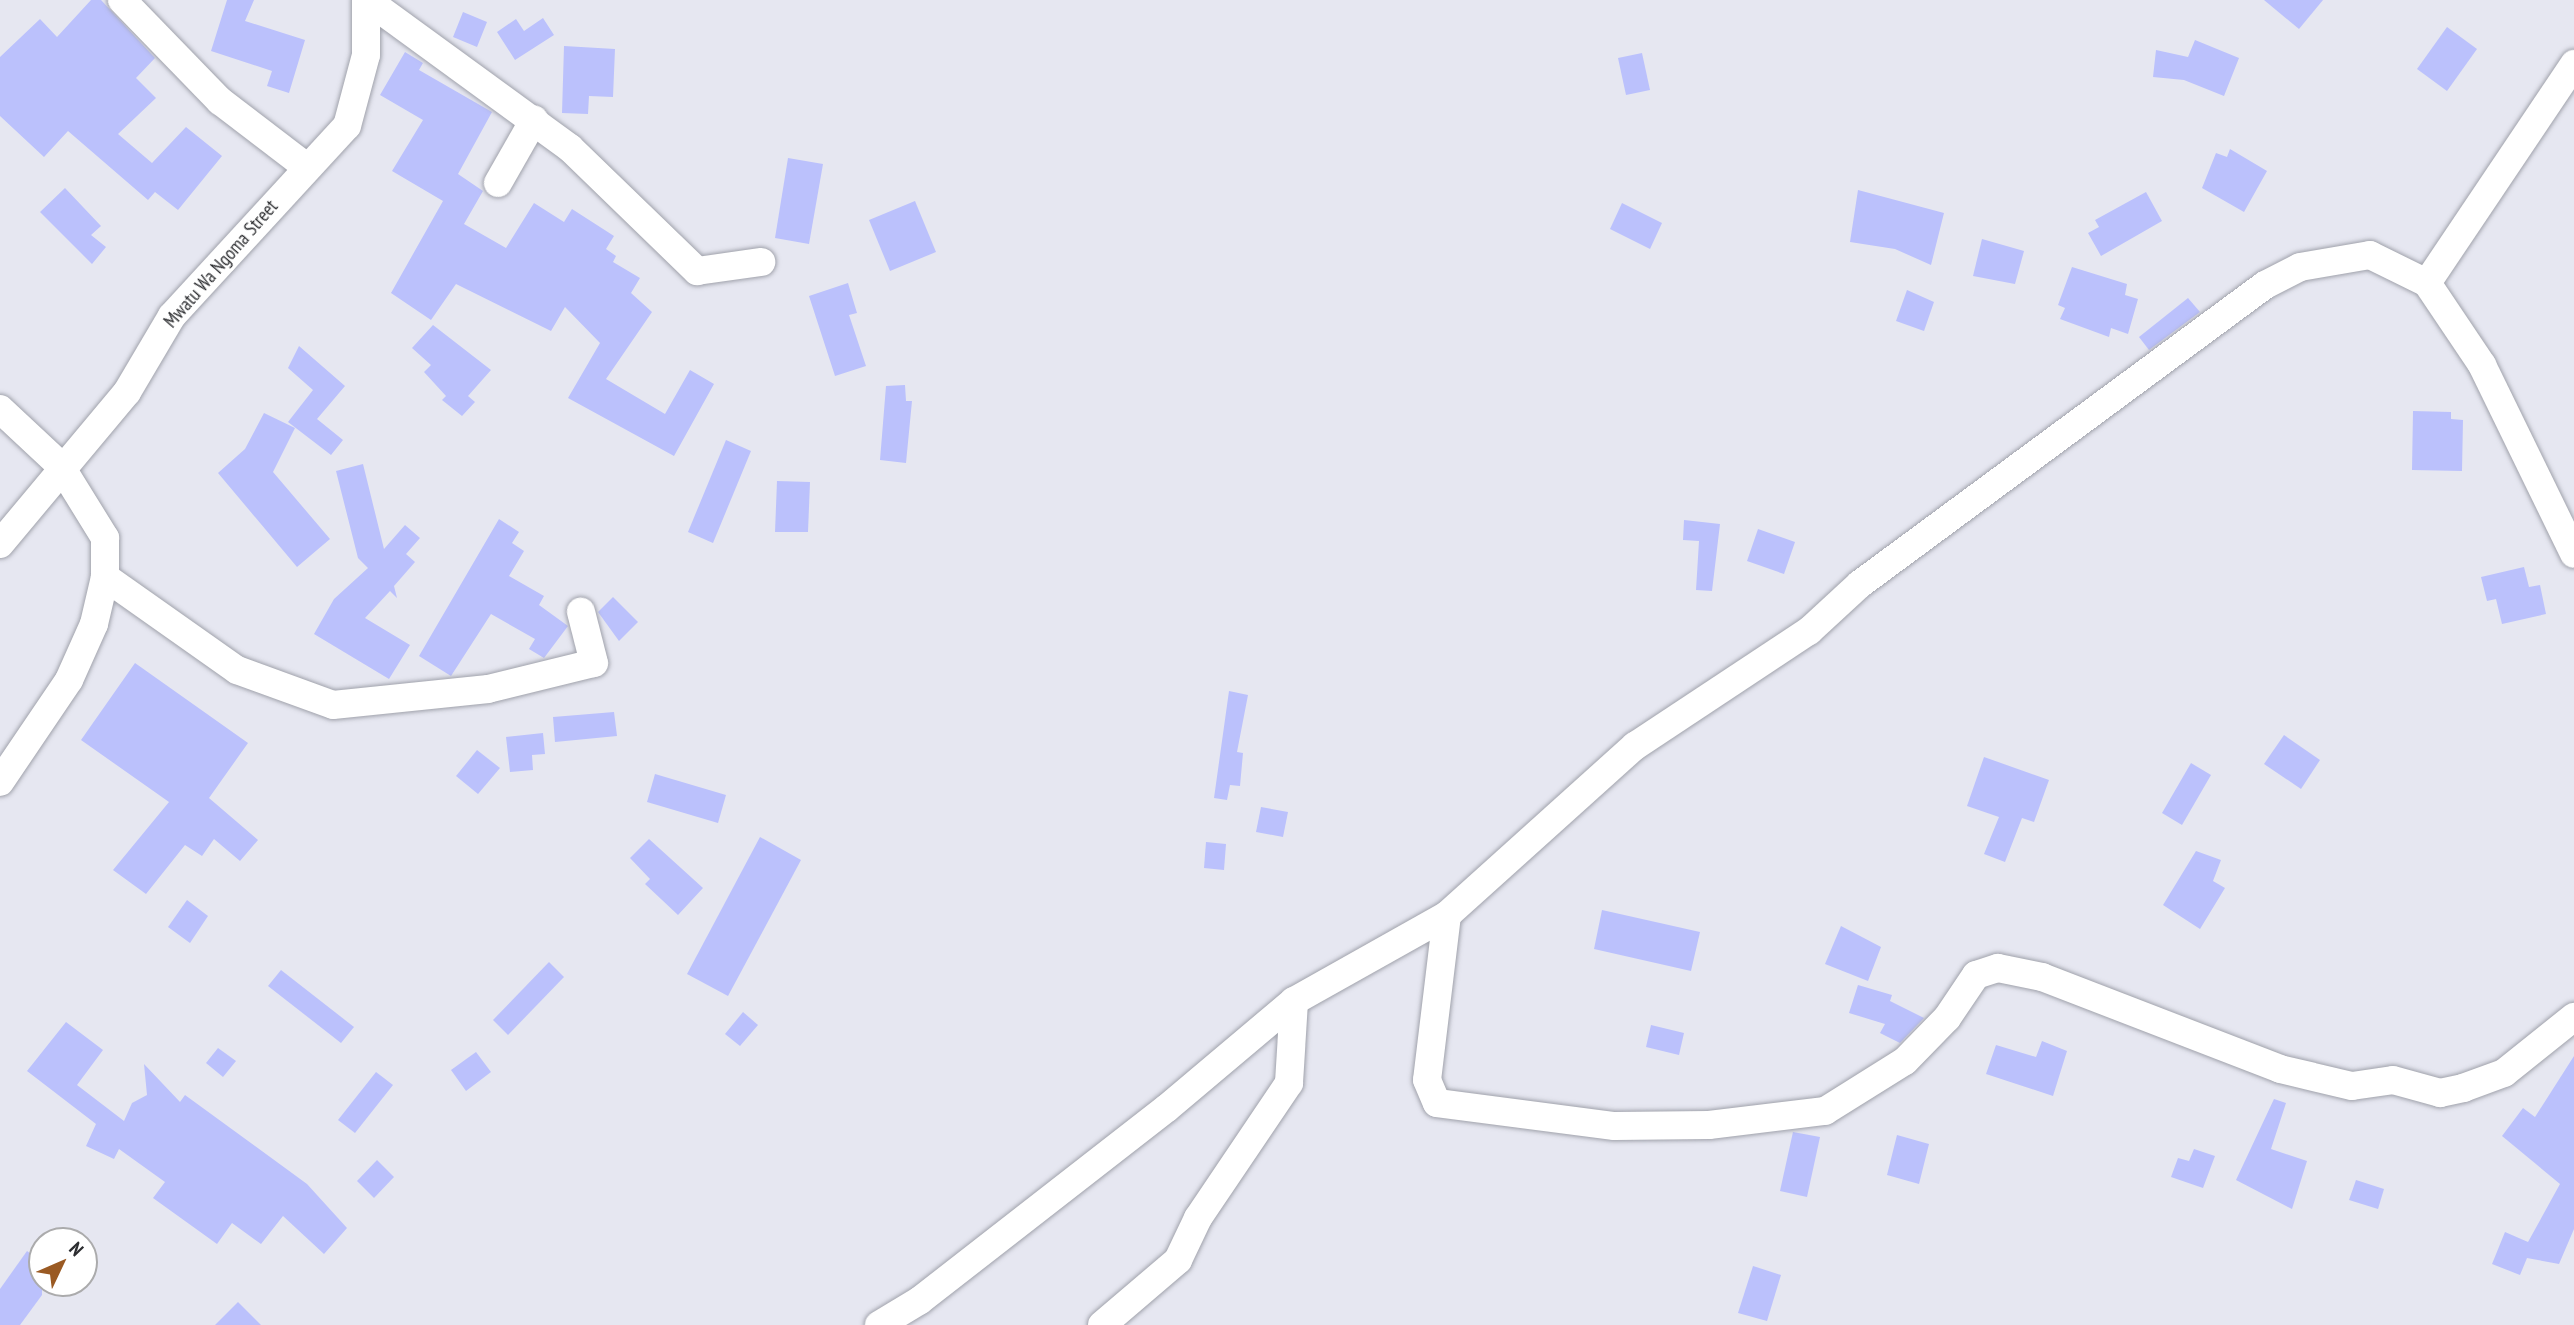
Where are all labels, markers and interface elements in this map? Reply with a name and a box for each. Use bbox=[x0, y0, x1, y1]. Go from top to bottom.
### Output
street label: Mwatu Wa Ngoma Street bbox=[159, 195, 283, 333]
north arrow bbox=[28, 1227, 98, 1297]
text: N bbox=[64, 1237, 89, 1261]

